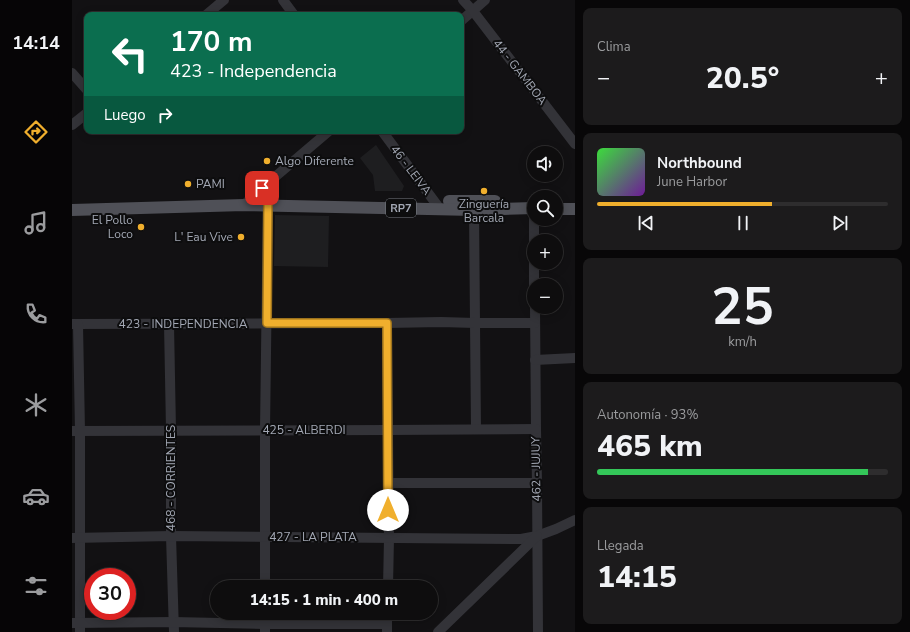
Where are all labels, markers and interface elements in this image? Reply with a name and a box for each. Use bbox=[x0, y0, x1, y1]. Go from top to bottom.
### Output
text: 170 m bbox=[170, 23, 253, 61]
icon: left bbox=[104, 28, 156, 80]
text: 14:14 bbox=[12, 31, 60, 55]
street label: 44 - GAMBOA bbox=[489, 36, 551, 108]
text: Clima bbox=[597, 38, 631, 56]
text: 20.5° bbox=[706, 58, 779, 99]
text: 423 - Independencia bbox=[170, 59, 337, 83]
text: − bbox=[597, 63, 610, 93]
text: + bbox=[875, 63, 888, 93]
icon: right bbox=[154, 104, 176, 126]
text: Luego bbox=[104, 105, 146, 125]
icon: directions bbox=[22, 118, 50, 146]
street label: 46 - LEIVA bbox=[387, 142, 435, 198]
map controls bbox=[527, 146, 563, 314]
button: sound bbox=[527, 146, 563, 182]
place label: Algo Diferente bbox=[275, 153, 354, 169]
text: Northbound bbox=[657, 153, 742, 173]
marker: Algo Diferente bbox=[262, 156, 272, 166]
pin bbox=[245, 171, 279, 205]
text: June Harbor bbox=[657, 173, 727, 191]
place label: PAMI bbox=[196, 176, 225, 192]
icon: arrive bbox=[251, 177, 273, 199]
marker: PAMI bbox=[183, 179, 193, 189]
marker: Zinguería Barcala bbox=[479, 186, 489, 196]
button: search bbox=[527, 190, 563, 226]
place label: Zinguería Barcala bbox=[459, 196, 509, 226]
road number: RP7 bbox=[386, 199, 416, 217]
icon: music bbox=[22, 209, 50, 237]
place label: El Pollo Loco bbox=[92, 212, 133, 242]
icon: previous bbox=[635, 212, 657, 234]
icon: pause bbox=[732, 212, 754, 234]
icon: next bbox=[829, 212, 851, 234]
marker: El Pollo Loco bbox=[136, 222, 146, 232]
place label: L' Eau Vive bbox=[174, 229, 233, 245]
marker: L' Eau Vive bbox=[236, 232, 246, 242]
button: + bbox=[527, 234, 563, 270]
text: 25 bbox=[711, 271, 774, 342]
button: − bbox=[527, 278, 563, 314]
icon: phone bbox=[22, 300, 50, 328]
street label: 423 - INDEPENDENCIA bbox=[119, 316, 248, 332]
text: km/h bbox=[728, 333, 757, 351]
icon: climate bbox=[22, 391, 50, 419]
text: Autonomía · 93% bbox=[597, 406, 698, 424]
street label: 425 - ALBERDI bbox=[262, 422, 346, 438]
street label: 468 - CORRIENTES bbox=[163, 425, 179, 531]
text: 465 km bbox=[597, 426, 703, 467]
street label: 462 - JUJUY bbox=[527, 436, 545, 502]
icon: car bbox=[22, 482, 50, 510]
position arrow bbox=[367, 489, 409, 531]
street label: 427 - LA PLATA bbox=[269, 529, 357, 545]
text: Llegada bbox=[597, 537, 644, 555]
text: 14:15 bbox=[597, 557, 677, 598]
speed limit sign: 30 bbox=[84, 568, 136, 620]
icon: filters bbox=[22, 572, 50, 600]
text: 14:15 · 1 min · 400 m bbox=[250, 590, 398, 610]

